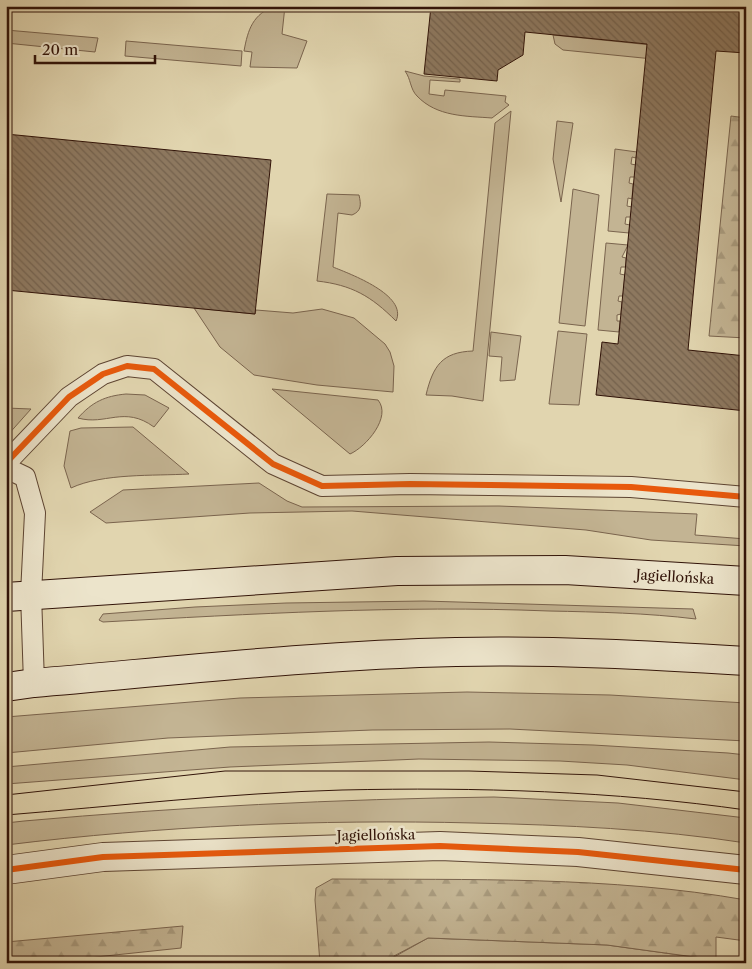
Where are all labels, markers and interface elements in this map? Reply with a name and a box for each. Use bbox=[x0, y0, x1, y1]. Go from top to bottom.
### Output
scale bar bbox=[35, 32, 155, 64]
text: 20 m bbox=[42, 40, 78, 59]
street label: Jagiellońska bbox=[633, 565, 715, 588]
street label: Jagiellońska bbox=[335, 825, 416, 845]

